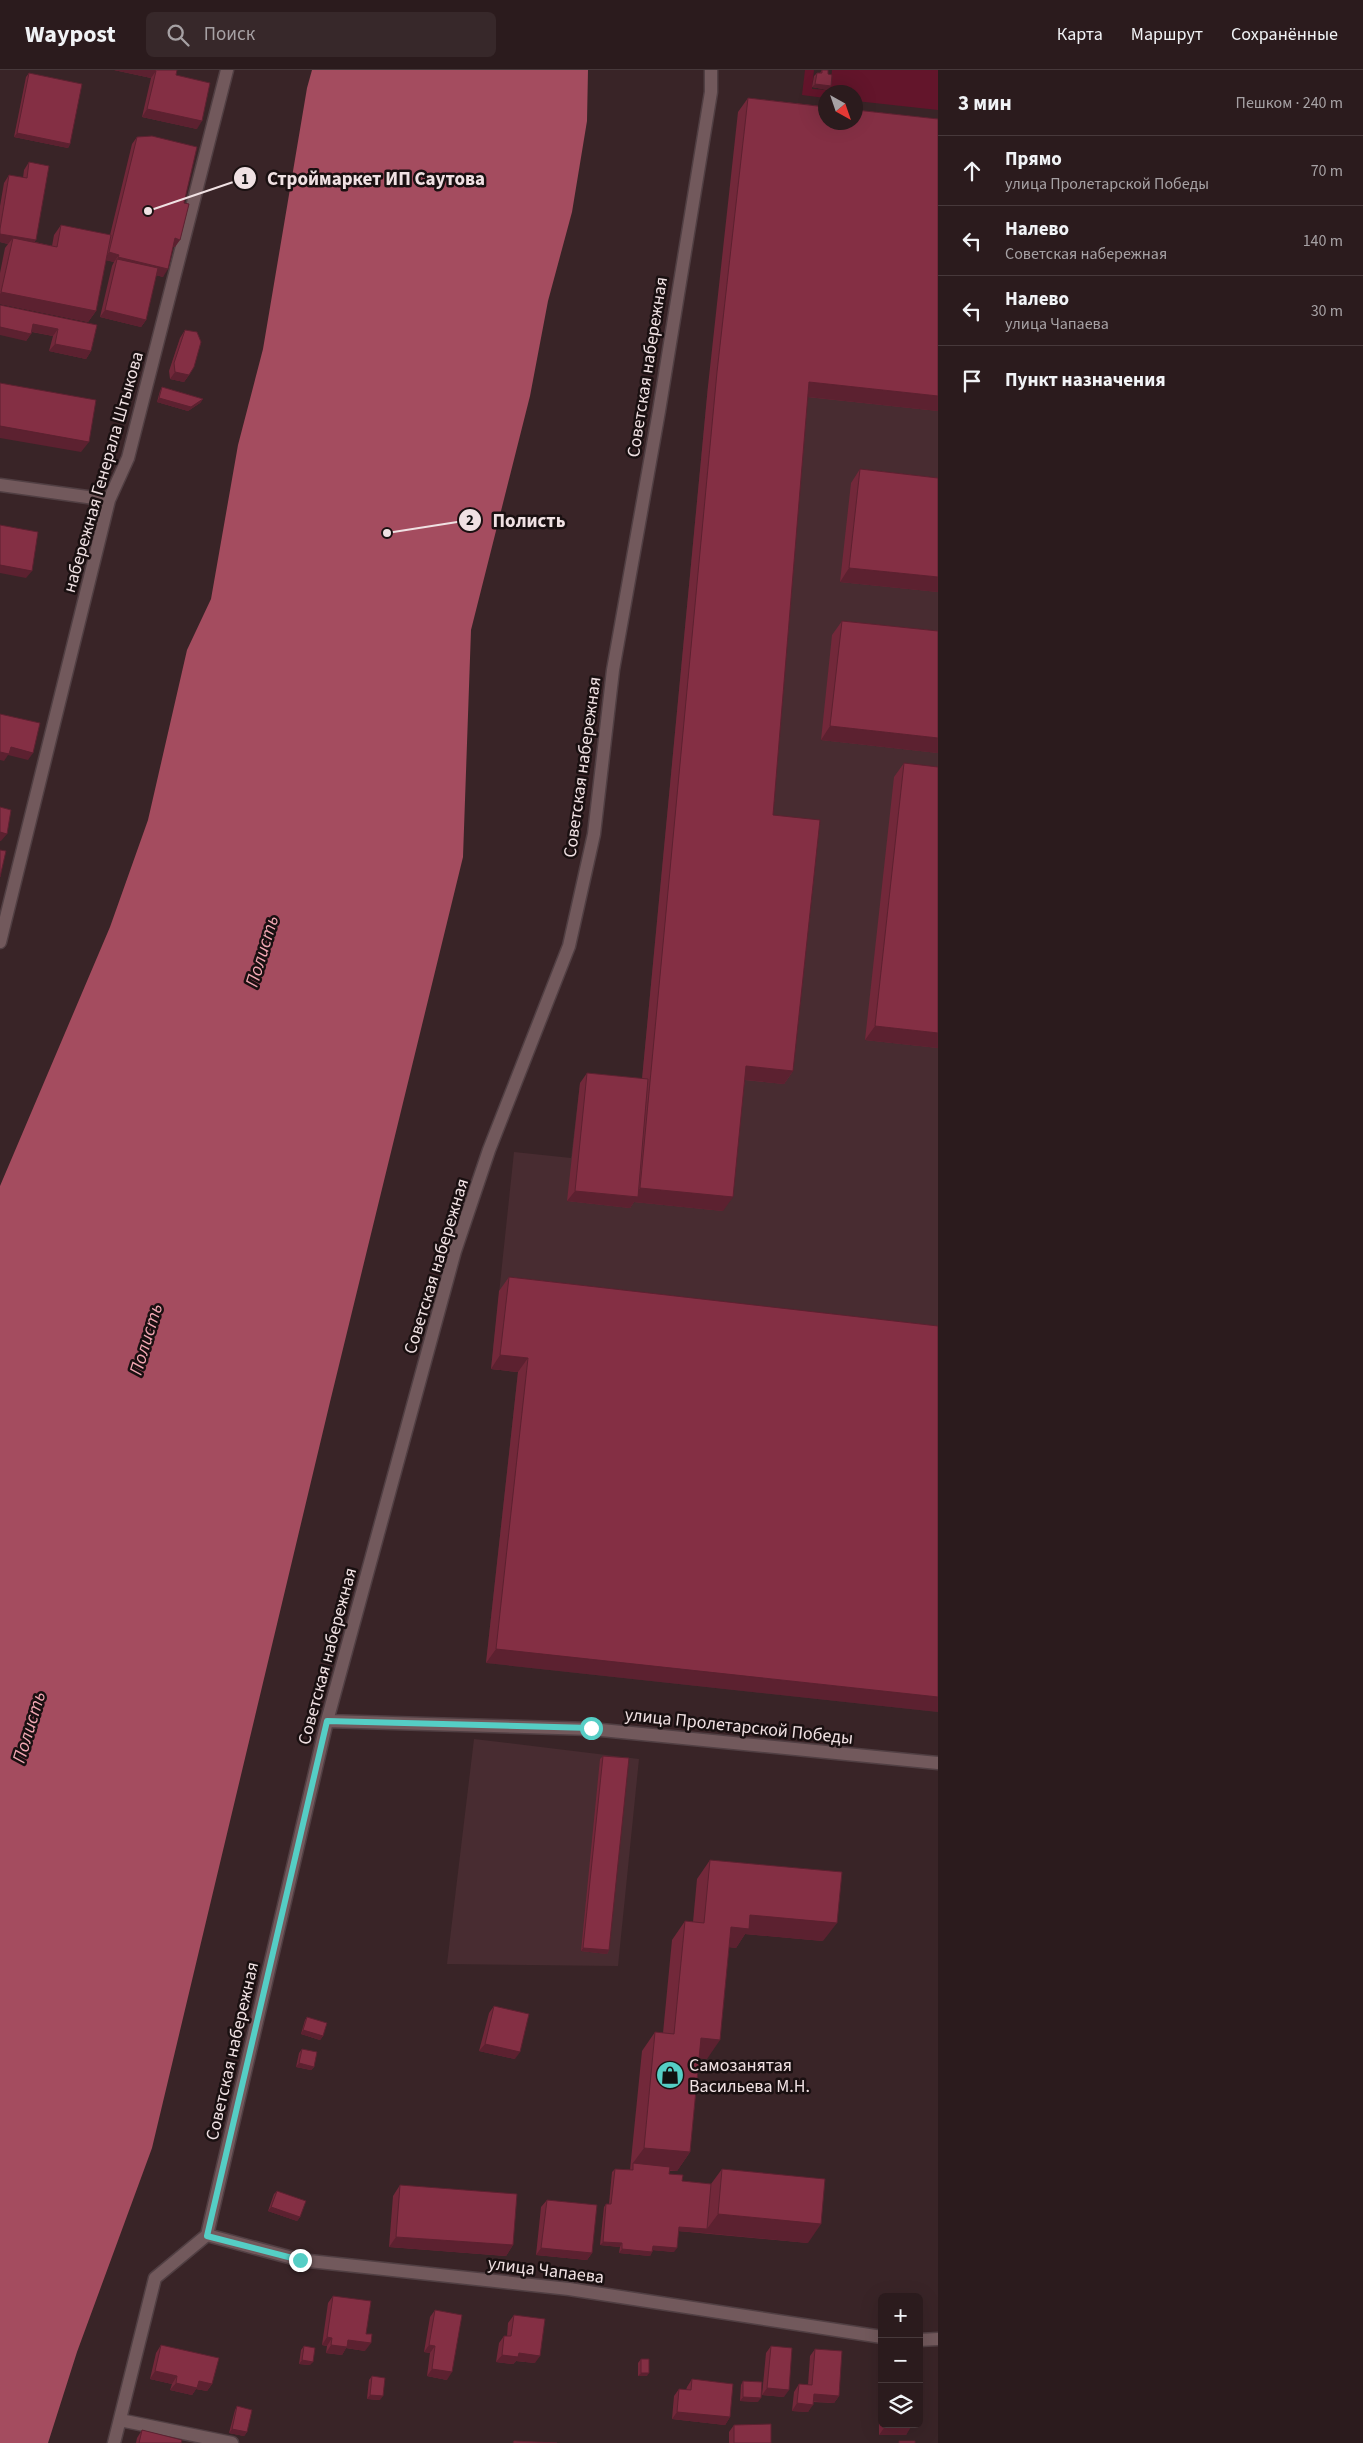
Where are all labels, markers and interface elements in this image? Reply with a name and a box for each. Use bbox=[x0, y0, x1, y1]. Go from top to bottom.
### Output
search box bbox=[146, 12, 496, 57]
text: Waypost bbox=[25, 17, 116, 52]
icon: search bbox=[164, 21, 192, 49]
text: Поиск bbox=[204, 21, 255, 48]
text: Карта bbox=[1057, 22, 1103, 47]
text: Маршрут bbox=[1131, 22, 1203, 47]
text: Сохранённые bbox=[1231, 22, 1338, 47]
north arrow bbox=[818, 85, 863, 130]
text: 3 мин bbox=[958, 88, 1012, 118]
text: Пешком · 240 m bbox=[1236, 92, 1343, 114]
text: Прямо bbox=[1005, 146, 1062, 173]
icon: ahead bbox=[958, 157, 986, 185]
text: 70 m bbox=[1311, 160, 1343, 182]
callout: Строймаркет ИП Саутова bbox=[232, 161, 495, 195]
text: Строймаркет ИП Саутова bbox=[267, 166, 485, 193]
text: 1 bbox=[241, 169, 249, 190]
text: улица Пролетарской Победы bbox=[1005, 173, 1209, 195]
text: Налево bbox=[1005, 216, 1069, 243]
icon: left bbox=[958, 227, 986, 255]
text: 140 m bbox=[1303, 230, 1343, 252]
text: Советская набережная bbox=[1005, 243, 1167, 265]
street label: Советская набережная bbox=[621, 275, 674, 459]
text: Налево bbox=[1005, 286, 1069, 313]
icon: left bbox=[958, 297, 986, 325]
text: 30 m bbox=[1311, 300, 1343, 322]
text: улица Чапаева bbox=[1005, 313, 1109, 335]
street label: набережная Генерала Штыкова bbox=[57, 349, 150, 596]
icon: arrive bbox=[958, 367, 986, 395]
text: Пункт назначения bbox=[1005, 367, 1166, 394]
callout: Полисть bbox=[457, 503, 575, 537]
text: Полисть bbox=[493, 508, 566, 535]
text: 2 bbox=[466, 510, 474, 531]
street label: Советская набережная bbox=[557, 675, 608, 859]
water label: Полисть bbox=[239, 912, 286, 991]
street label: Советская набережная bbox=[398, 1175, 475, 1357]
water label: Полисть bbox=[123, 1300, 170, 1379]
street label: Советская набережная bbox=[292, 1565, 363, 1747]
water label: Полисть bbox=[6, 1688, 53, 1767]
street label: улица Пролетарской Победы bbox=[623, 1702, 854, 1751]
route start bbox=[580, 1717, 603, 1740]
street label: Советская набережная bbox=[200, 1959, 265, 2143]
place label: Самозанятая Васильева М.Н. bbox=[689, 2053, 810, 2099]
shop icon: Самозанятая Васильева М.Н. bbox=[655, 2060, 685, 2090]
route end bbox=[289, 2249, 312, 2272]
street label: улица Чапаева bbox=[486, 2251, 605, 2290]
map controls bbox=[878, 2293, 923, 2428]
button: + bbox=[878, 2293, 923, 2338]
button: − bbox=[878, 2338, 923, 2383]
button: layers bbox=[878, 2383, 923, 2428]

